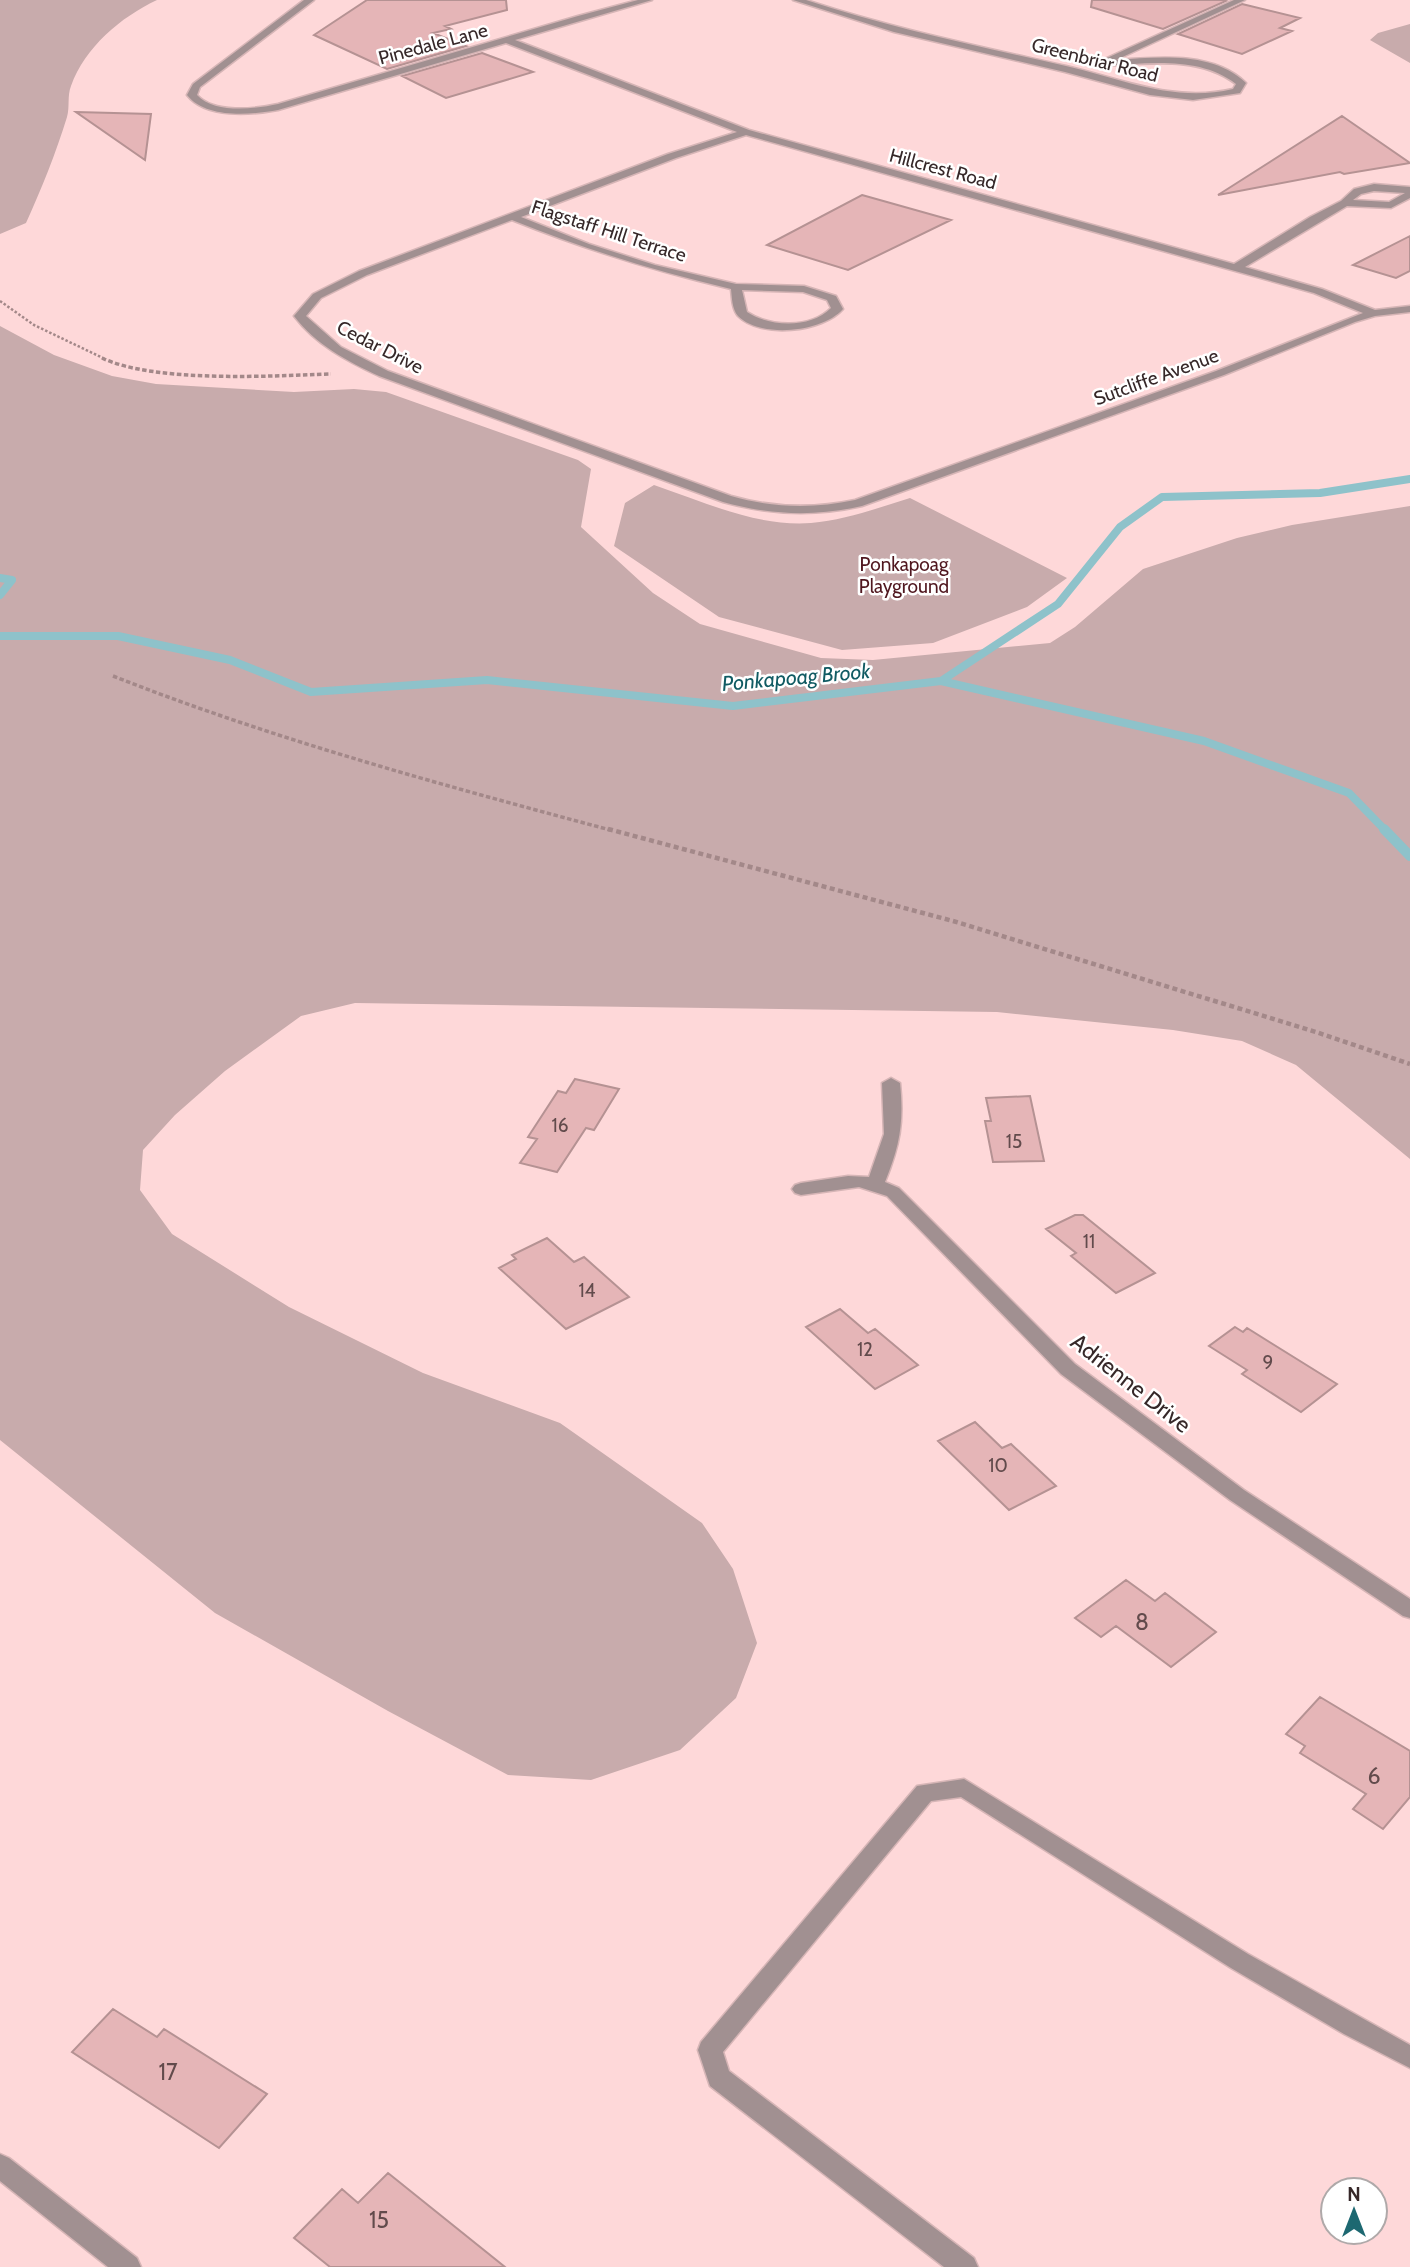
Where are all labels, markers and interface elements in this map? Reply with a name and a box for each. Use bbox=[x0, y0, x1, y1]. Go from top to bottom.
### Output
street label: Pinedale Lane bbox=[376, 18, 490, 70]
street label: Greenbriar Road bbox=[1029, 33, 1161, 87]
street label: Hillcrest Road bbox=[887, 144, 999, 194]
street label: Flagstaff Hill Terrace bbox=[529, 195, 689, 267]
street label: Cedar Drive bbox=[333, 315, 427, 379]
street label: Sutcliffe Avenue bbox=[1090, 344, 1222, 410]
park label: Ponkapoag Playground bbox=[859, 553, 949, 598]
water label: Ponkapoag Brook bbox=[721, 658, 872, 696]
house number: 16 bbox=[552, 1114, 569, 1137]
house number: 15 bbox=[1006, 1130, 1022, 1153]
house number: 11 bbox=[1083, 1230, 1095, 1253]
house number: 14 bbox=[578, 1279, 596, 1302]
street label: Adrienne Drive bbox=[1065, 1327, 1197, 1439]
house number: 12 bbox=[857, 1338, 873, 1361]
house number: 9 bbox=[1263, 1351, 1273, 1374]
house number: 10 bbox=[988, 1454, 1008, 1477]
house number: 8 bbox=[1135, 1608, 1149, 1636]
house number: 6 bbox=[1367, 1762, 1381, 1790]
house number: 17 bbox=[158, 2058, 178, 2086]
north arrow bbox=[1319, 2176, 1389, 2246]
text: N bbox=[1347, 2183, 1361, 2206]
house number: 15 bbox=[369, 2206, 389, 2234]

